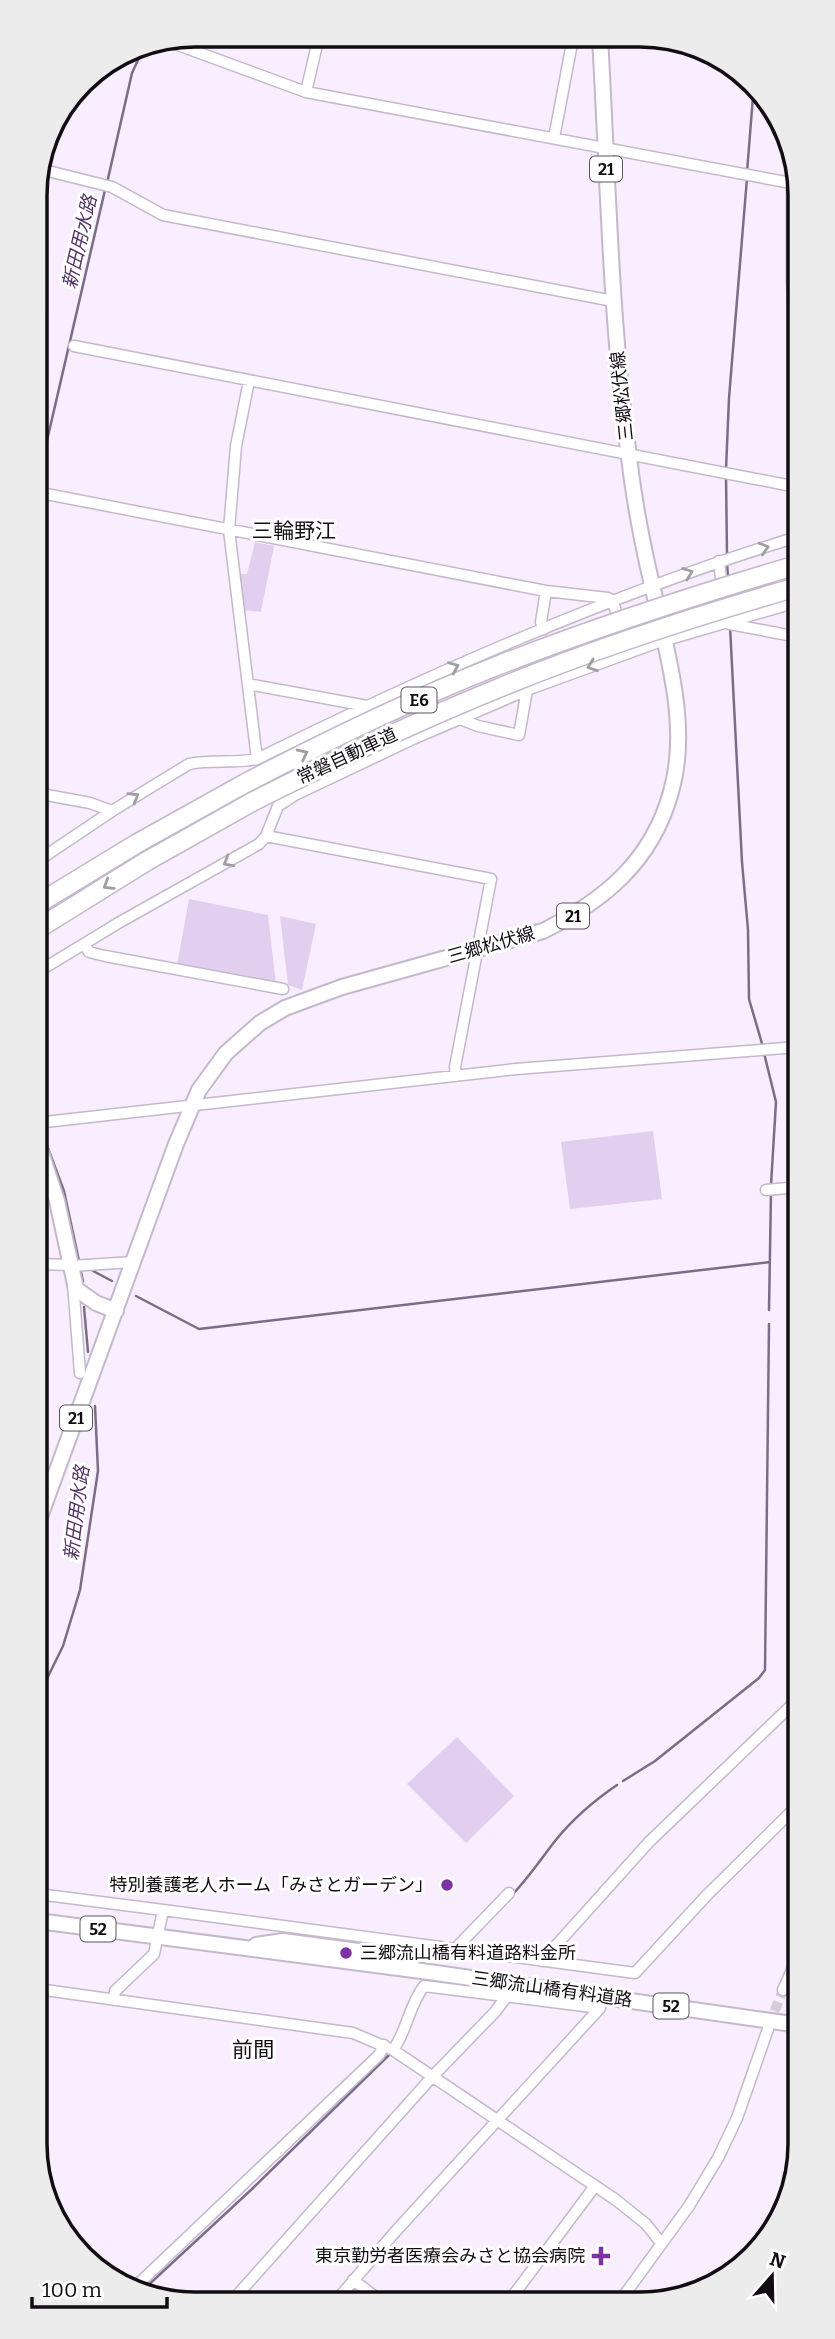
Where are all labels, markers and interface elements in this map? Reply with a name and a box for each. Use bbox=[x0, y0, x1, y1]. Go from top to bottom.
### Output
road number: 21 bbox=[590, 156, 622, 182]
water label: 新田用水路 bbox=[58, 191, 102, 291]
street label: 三郷松伏線 bbox=[606, 350, 638, 442]
district label: 三輪野江 bbox=[252, 518, 336, 544]
one-way arrow bbox=[758, 541, 770, 556]
one-way arrow bbox=[681, 567, 693, 581]
one-way arrow bbox=[587, 658, 599, 672]
one-way arrow bbox=[447, 661, 459, 675]
road number: E6 bbox=[402, 688, 436, 712]
street label: 常磐自動車道 bbox=[293, 723, 401, 789]
one-way arrow bbox=[296, 748, 308, 762]
one-way arrow bbox=[127, 793, 140, 806]
one-way arrow bbox=[222, 854, 235, 867]
one-way arrow bbox=[102, 877, 115, 890]
road number: 21 bbox=[557, 904, 589, 928]
street label: 三郷松伏線 bbox=[445, 922, 537, 968]
road number: 21 bbox=[60, 1406, 92, 1430]
water label: 新田用水路 bbox=[59, 1463, 94, 1562]
place label: 特別養護老人ホーム「みさとガーデン」 bbox=[110, 1874, 433, 1896]
marker: 特別養護老人ホーム「みさとガーデン」 bbox=[439, 1877, 455, 1893]
road number: 52 bbox=[80, 1916, 116, 1941]
place label: 三郷流山橋有料道路料金所 bbox=[360, 1942, 576, 1964]
marker: 三郷流山橋有料道路料金所 bbox=[338, 1945, 354, 1961]
street label: 三郷流山橋有料道路 bbox=[470, 1967, 634, 2011]
road number: 52 bbox=[654, 1994, 688, 2018]
district label: 前間 bbox=[232, 2037, 274, 2063]
north arrow bbox=[737, 2241, 807, 2311]
place label: 東京勤労者医療会みさと協会病院 bbox=[315, 2245, 585, 2267]
marker: 東京勤労者医療会みさと協会病院 bbox=[591, 2246, 611, 2266]
text: N bbox=[767, 2247, 789, 2274]
scale bar bbox=[32, 2266, 166, 2310]
text: 100 m bbox=[42, 2277, 102, 2303]

